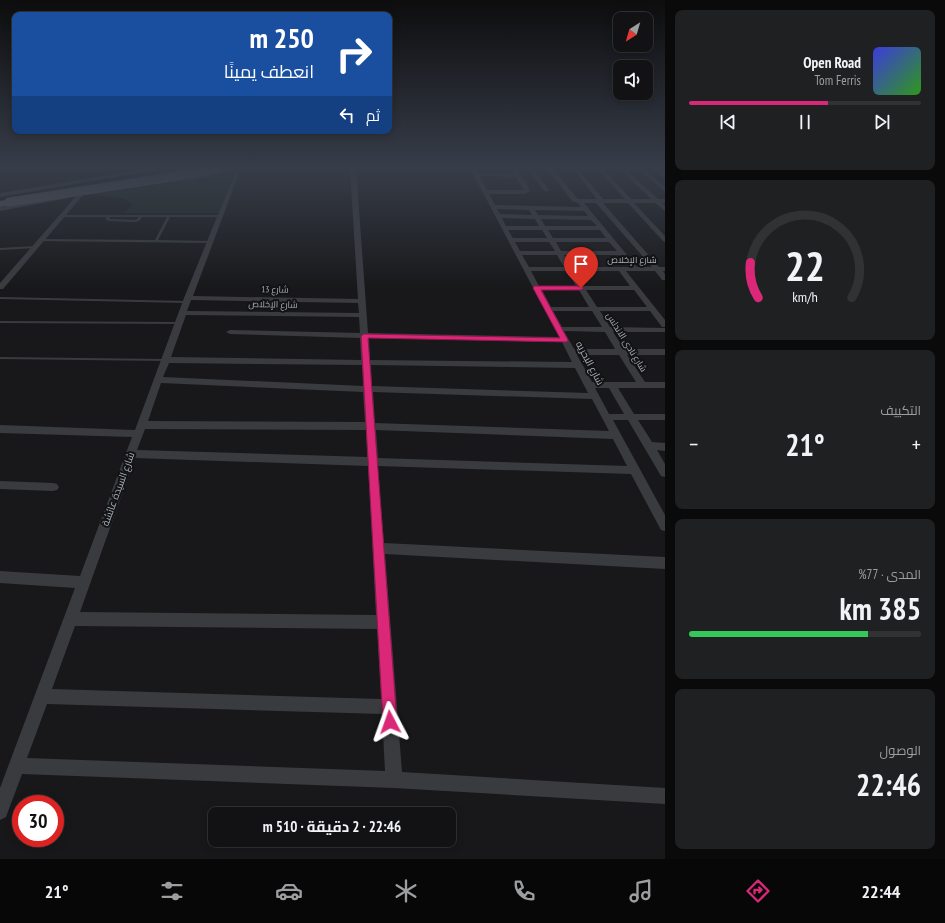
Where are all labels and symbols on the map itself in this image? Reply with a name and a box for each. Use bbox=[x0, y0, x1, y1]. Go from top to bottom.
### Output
north arrow bbox=[613, 12, 653, 52]
pin bbox=[564, 247, 598, 288]
street label: شارع الإخلاص bbox=[607, 254, 657, 266]
street label: شارع 13 bbox=[261, 283, 289, 296]
street label: شارع الإخلاص bbox=[248, 298, 298, 311]
street label: شارع نادى الاندلس bbox=[604, 310, 650, 374]
street label: شارع البحريه bbox=[573, 339, 607, 387]
street label: شارع السيدة عائشة bbox=[99, 450, 137, 528]
position arrow bbox=[369, 701, 411, 743]
speed limit sign: 30 bbox=[12, 795, 64, 847]

